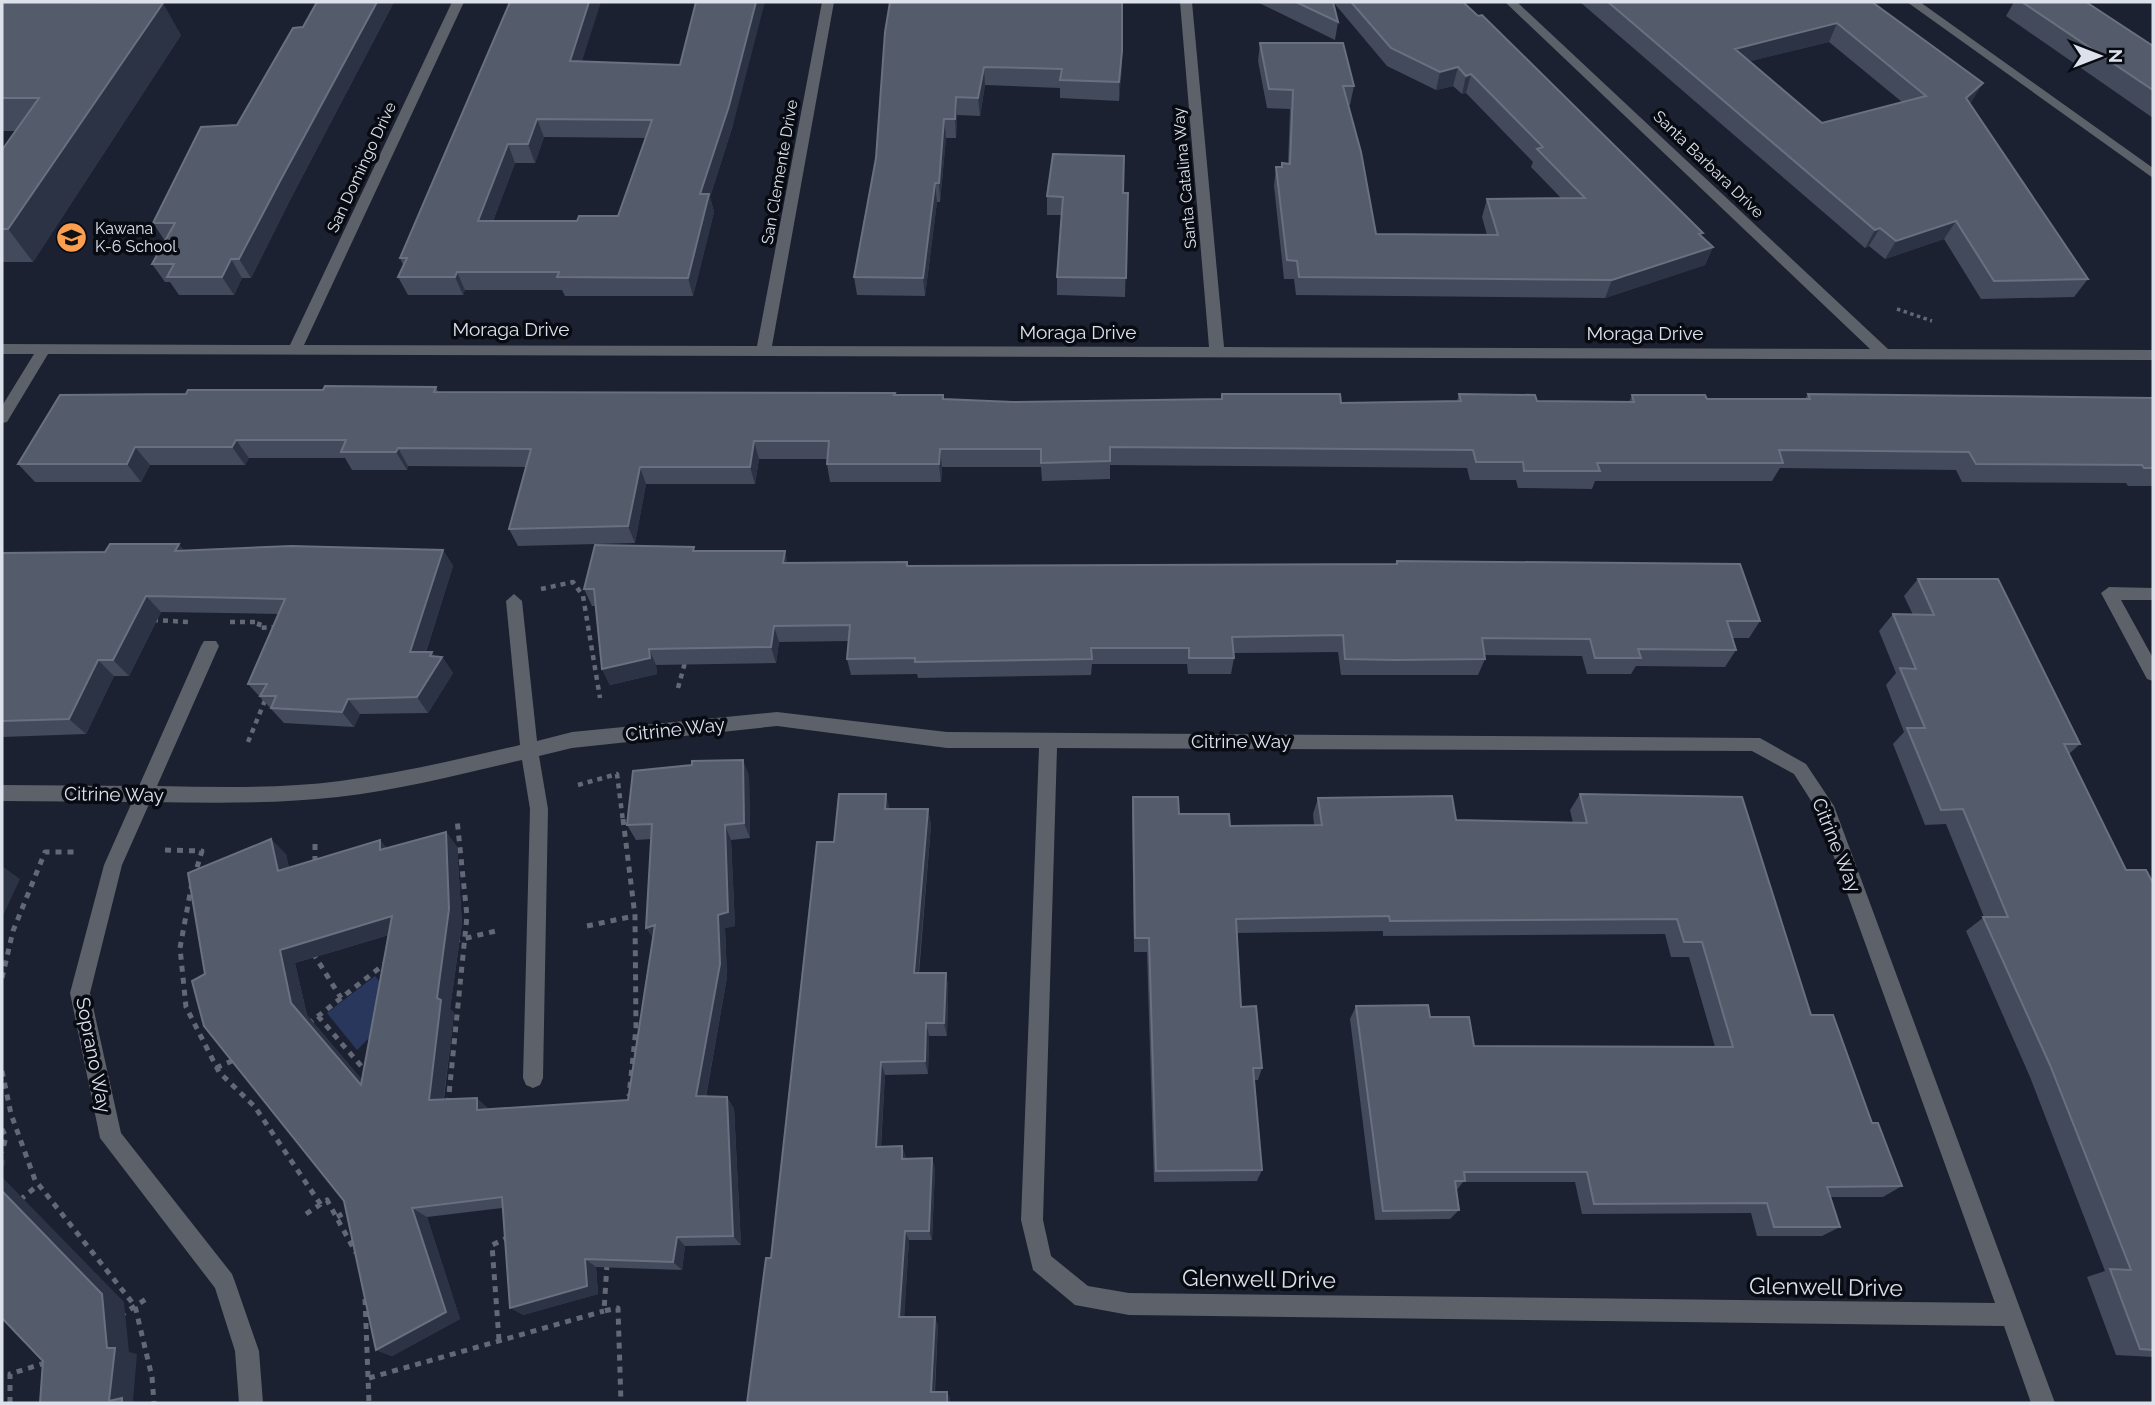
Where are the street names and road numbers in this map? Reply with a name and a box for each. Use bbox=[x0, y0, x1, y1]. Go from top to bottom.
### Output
street label: San Clemente Drive bbox=[757, 98, 802, 246]
street label: San Domingo Drive bbox=[323, 99, 400, 236]
street label: Santa Catalina Way bbox=[1169, 106, 1200, 250]
street label: Santa Barbara Drive bbox=[1650, 107, 1768, 222]
street label: Moraga Drive bbox=[452, 318, 570, 340]
street label: Moraga Drive bbox=[1019, 321, 1137, 343]
street label: Moraga Drive bbox=[1586, 322, 1704, 344]
street label: Citrine Way bbox=[624, 713, 726, 745]
street label: Citrine Way bbox=[1191, 730, 1291, 752]
street label: Citrine Way bbox=[64, 782, 164, 806]
street label: Citrine Way bbox=[1808, 795, 1866, 895]
street label: Soprano Way bbox=[72, 995, 116, 1115]
street label: Glenwell Drive bbox=[1182, 1264, 1336, 1293]
street label: Glenwell Drive bbox=[1749, 1272, 1903, 1301]

